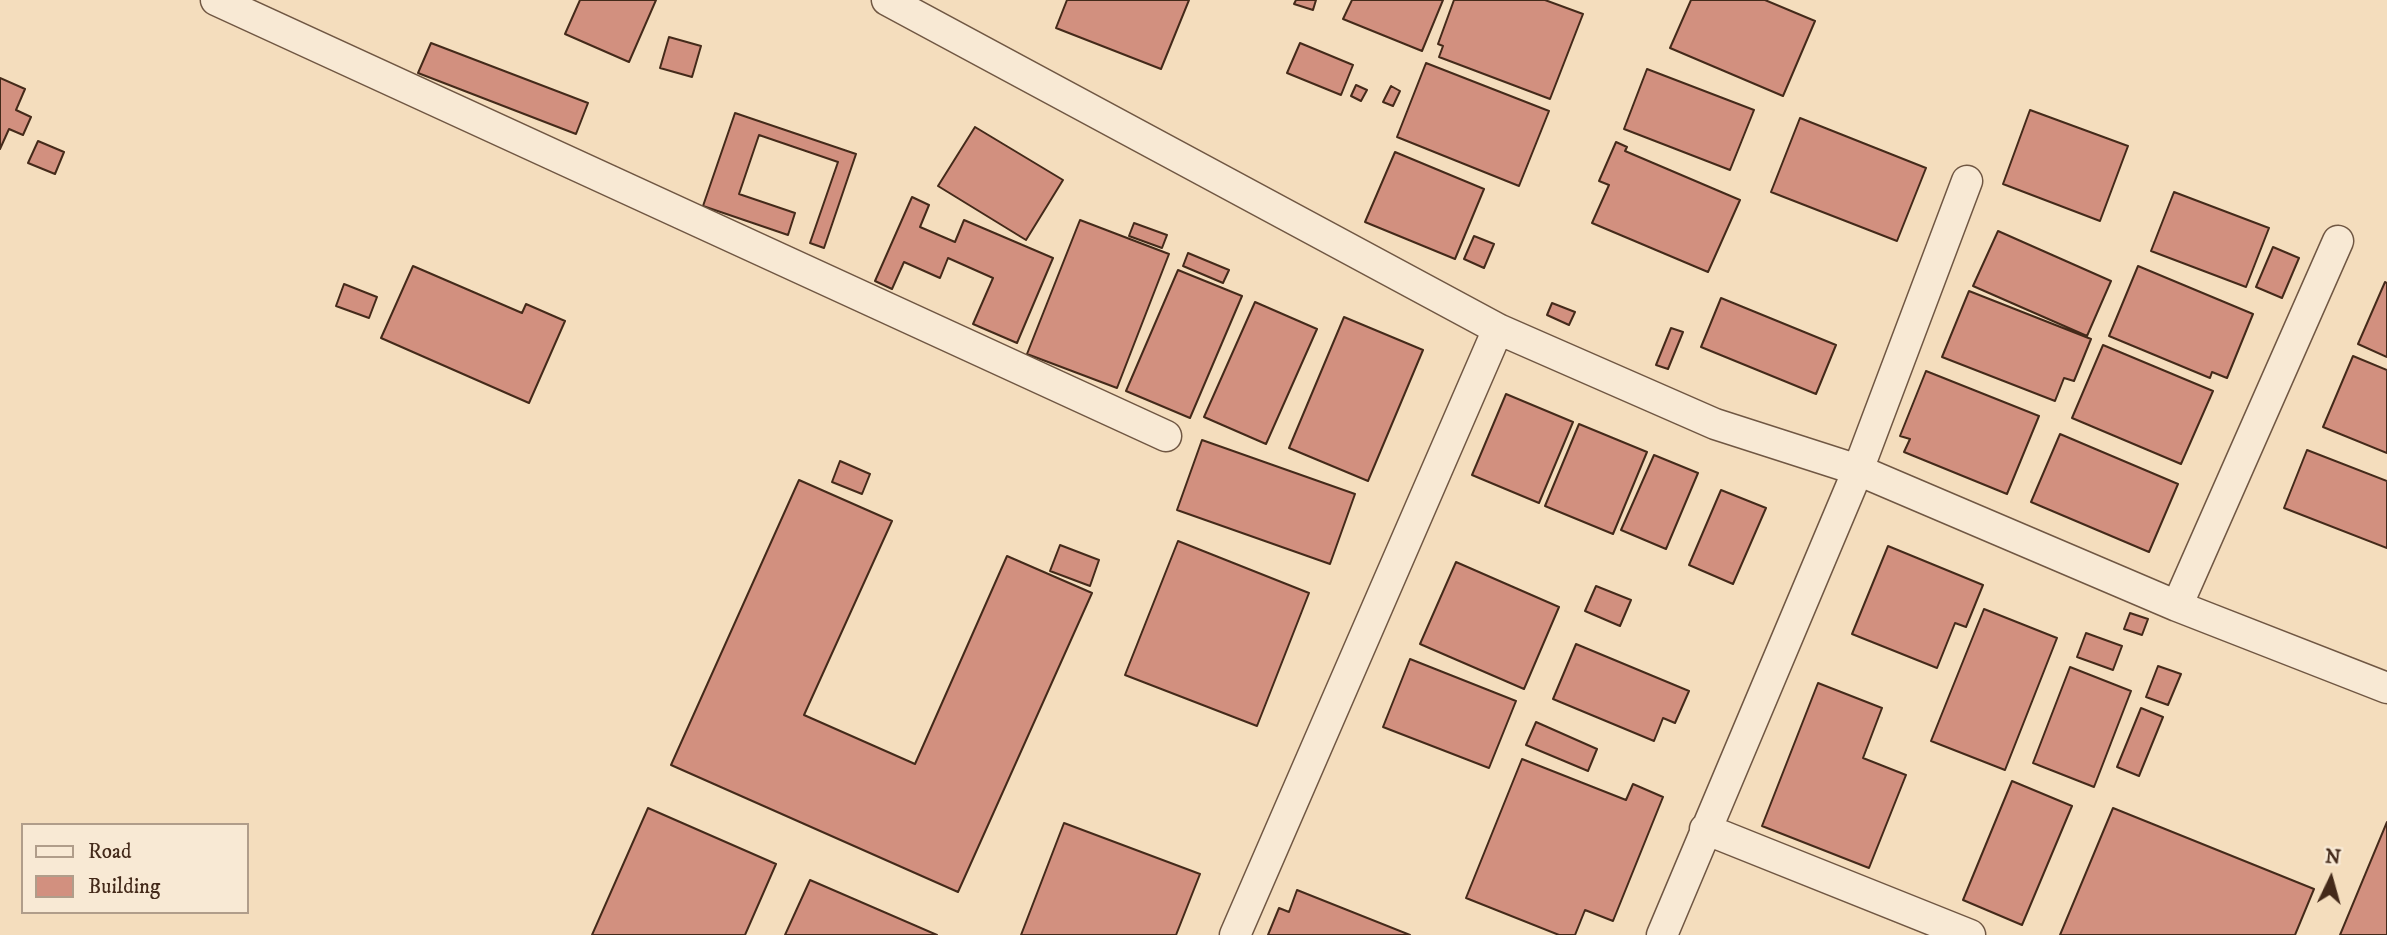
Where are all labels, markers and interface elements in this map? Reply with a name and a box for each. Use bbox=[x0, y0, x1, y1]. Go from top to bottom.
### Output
legend bbox=[21, 823, 248, 914]
text: Road bbox=[88, 839, 132, 865]
north arrow bbox=[2296, 844, 2366, 914]
text: N bbox=[2324, 845, 2342, 870]
text: Building bbox=[88, 874, 160, 900]

